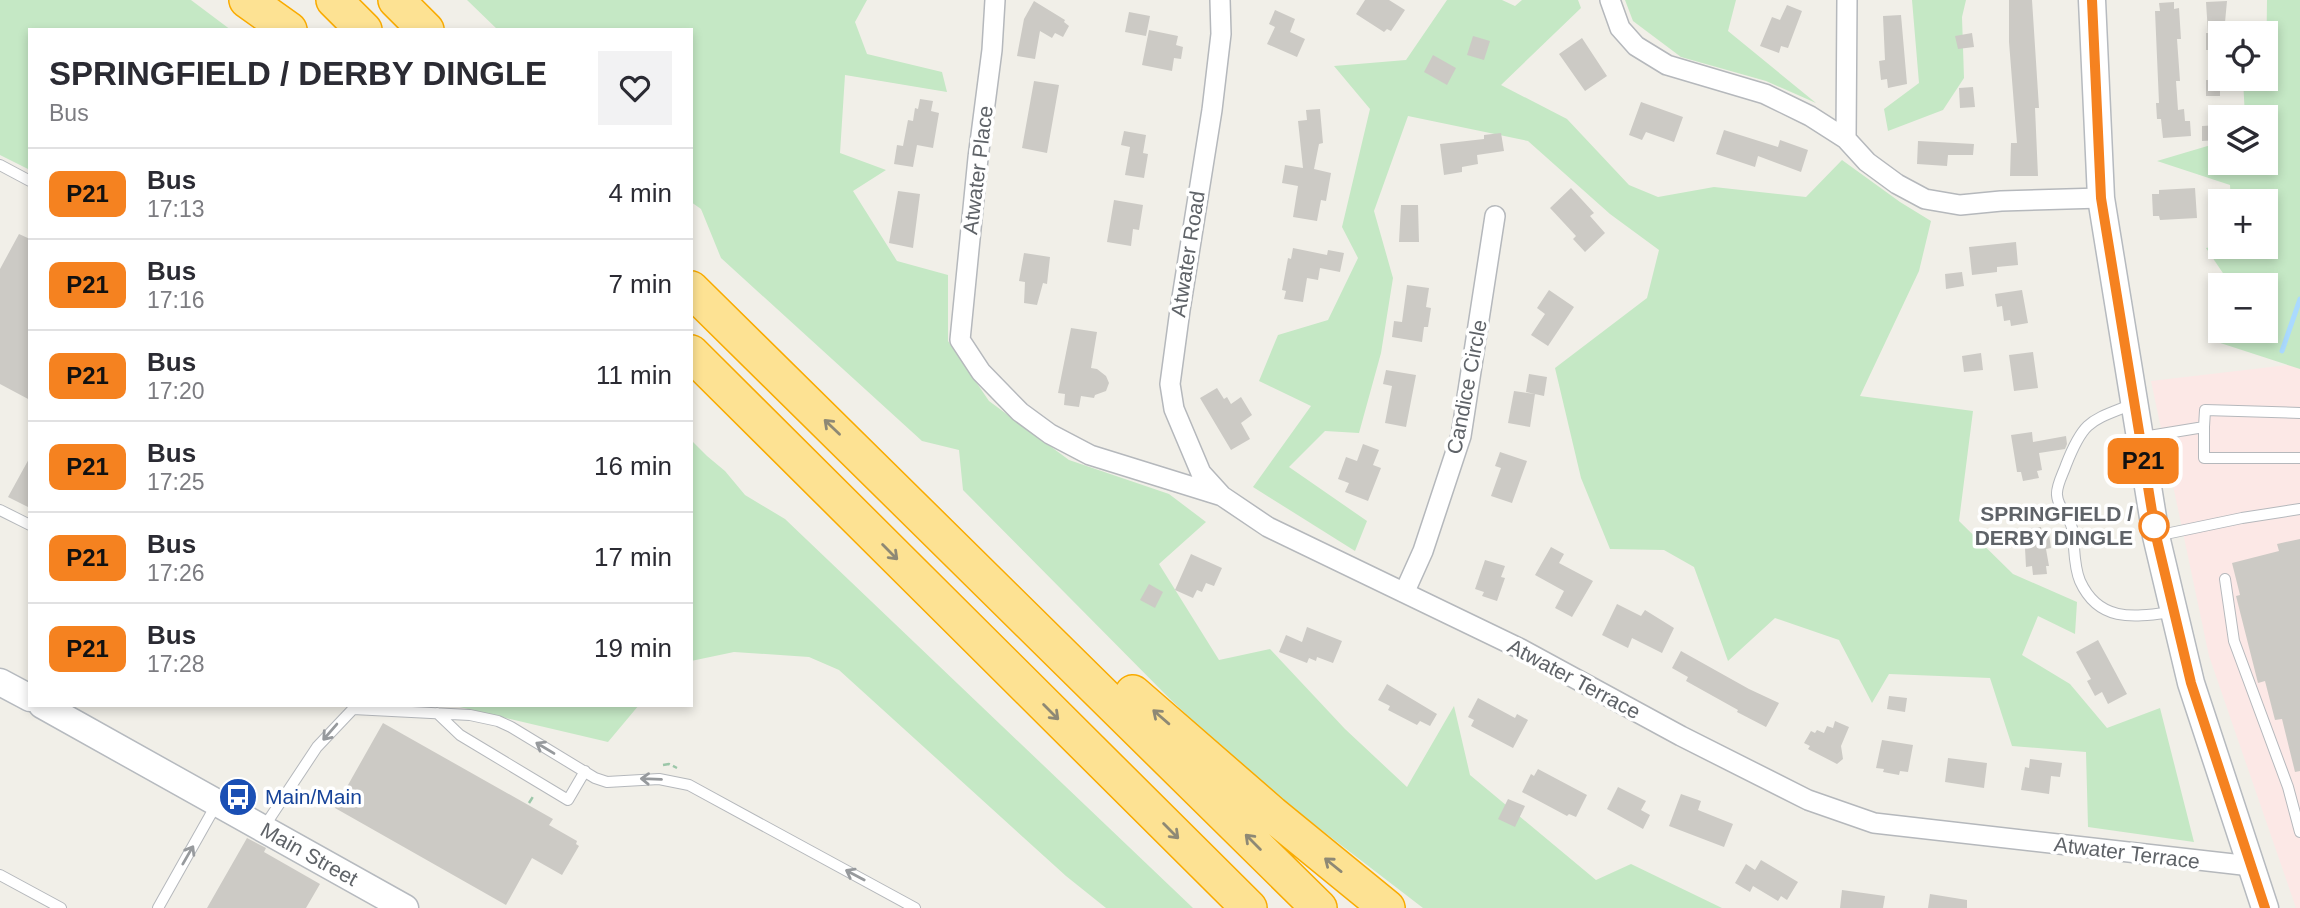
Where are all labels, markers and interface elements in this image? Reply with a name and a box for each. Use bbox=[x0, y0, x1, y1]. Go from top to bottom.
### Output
map controls bbox=[2208, 21, 2278, 343]
button: locate bbox=[2208, 21, 2278, 91]
button: heart bbox=[598, 51, 672, 125]
text: SPRINGFIELD / DERBY DINGLE bbox=[49, 55, 547, 92]
text: Bus bbox=[49, 100, 89, 126]
street label: Atwater Place bbox=[958, 104, 997, 236]
button: layers bbox=[2208, 105, 2278, 175]
text: Bus bbox=[147, 165, 196, 195]
text: 4 min bbox=[608, 178, 672, 208]
text: P21 bbox=[66, 180, 109, 207]
street label: Atwater Road bbox=[1166, 189, 1209, 319]
button: + bbox=[2208, 189, 2278, 259]
text: 17:13 bbox=[147, 196, 205, 222]
text: Bus bbox=[147, 256, 196, 286]
text: 7 min bbox=[608, 269, 672, 299]
text: P21 bbox=[66, 271, 109, 298]
button: − bbox=[2208, 273, 2278, 343]
text: 17:16 bbox=[147, 287, 205, 313]
street label: Candice Circle bbox=[1442, 318, 1491, 456]
text: Bus bbox=[147, 347, 196, 377]
text: 11 min bbox=[596, 360, 672, 390]
text: P21 bbox=[66, 362, 109, 389]
text: 17:20 bbox=[147, 378, 205, 404]
one-way arrow bbox=[824, 418, 841, 435]
text: Bus bbox=[147, 438, 196, 468]
line badge: P21 bbox=[2103, 438, 2183, 484]
text: P21 bbox=[2122, 447, 2164, 474]
text: 16 min bbox=[594, 451, 672, 481]
text: P21 bbox=[66, 453, 109, 480]
text: 17:25 bbox=[147, 469, 205, 495]
place label: SPRINGFIELD / DERBY DINGLE bbox=[1975, 502, 2133, 549]
marker: SPRINGFIELD / DERBY DINGLE bbox=[2139, 511, 2169, 541]
text: Bus bbox=[147, 529, 196, 559]
text: 17 min bbox=[594, 542, 672, 572]
one-way arrow bbox=[881, 543, 898, 560]
text: P21 bbox=[66, 544, 109, 571]
text: 17:26 bbox=[147, 560, 205, 586]
text: Bus bbox=[147, 620, 196, 650]
text: 19 min bbox=[594, 633, 672, 663]
street label: Atwater Terrace bbox=[1504, 634, 1644, 723]
text: P21 bbox=[66, 635, 109, 662]
text: 17:28 bbox=[147, 651, 205, 677]
one-way arrow bbox=[1043, 704, 1060, 721]
one-way arrow bbox=[1152, 709, 1170, 725]
one-way arrow bbox=[322, 723, 339, 740]
one-way arrow bbox=[536, 740, 556, 754]
one-way arrow bbox=[640, 772, 663, 786]
bus stop icon: Main/Main bbox=[217, 776, 259, 818]
place label: Main/Main bbox=[265, 785, 362, 808]
street label: Main Street bbox=[257, 818, 362, 890]
one-way arrow bbox=[1162, 823, 1179, 840]
street label: Atwater Terrace bbox=[2053, 832, 2201, 873]
one-way arrow bbox=[1245, 834, 1262, 851]
one-way arrow bbox=[182, 846, 196, 866]
one-way arrow bbox=[1325, 858, 1343, 873]
one-way arrow bbox=[845, 868, 866, 882]

